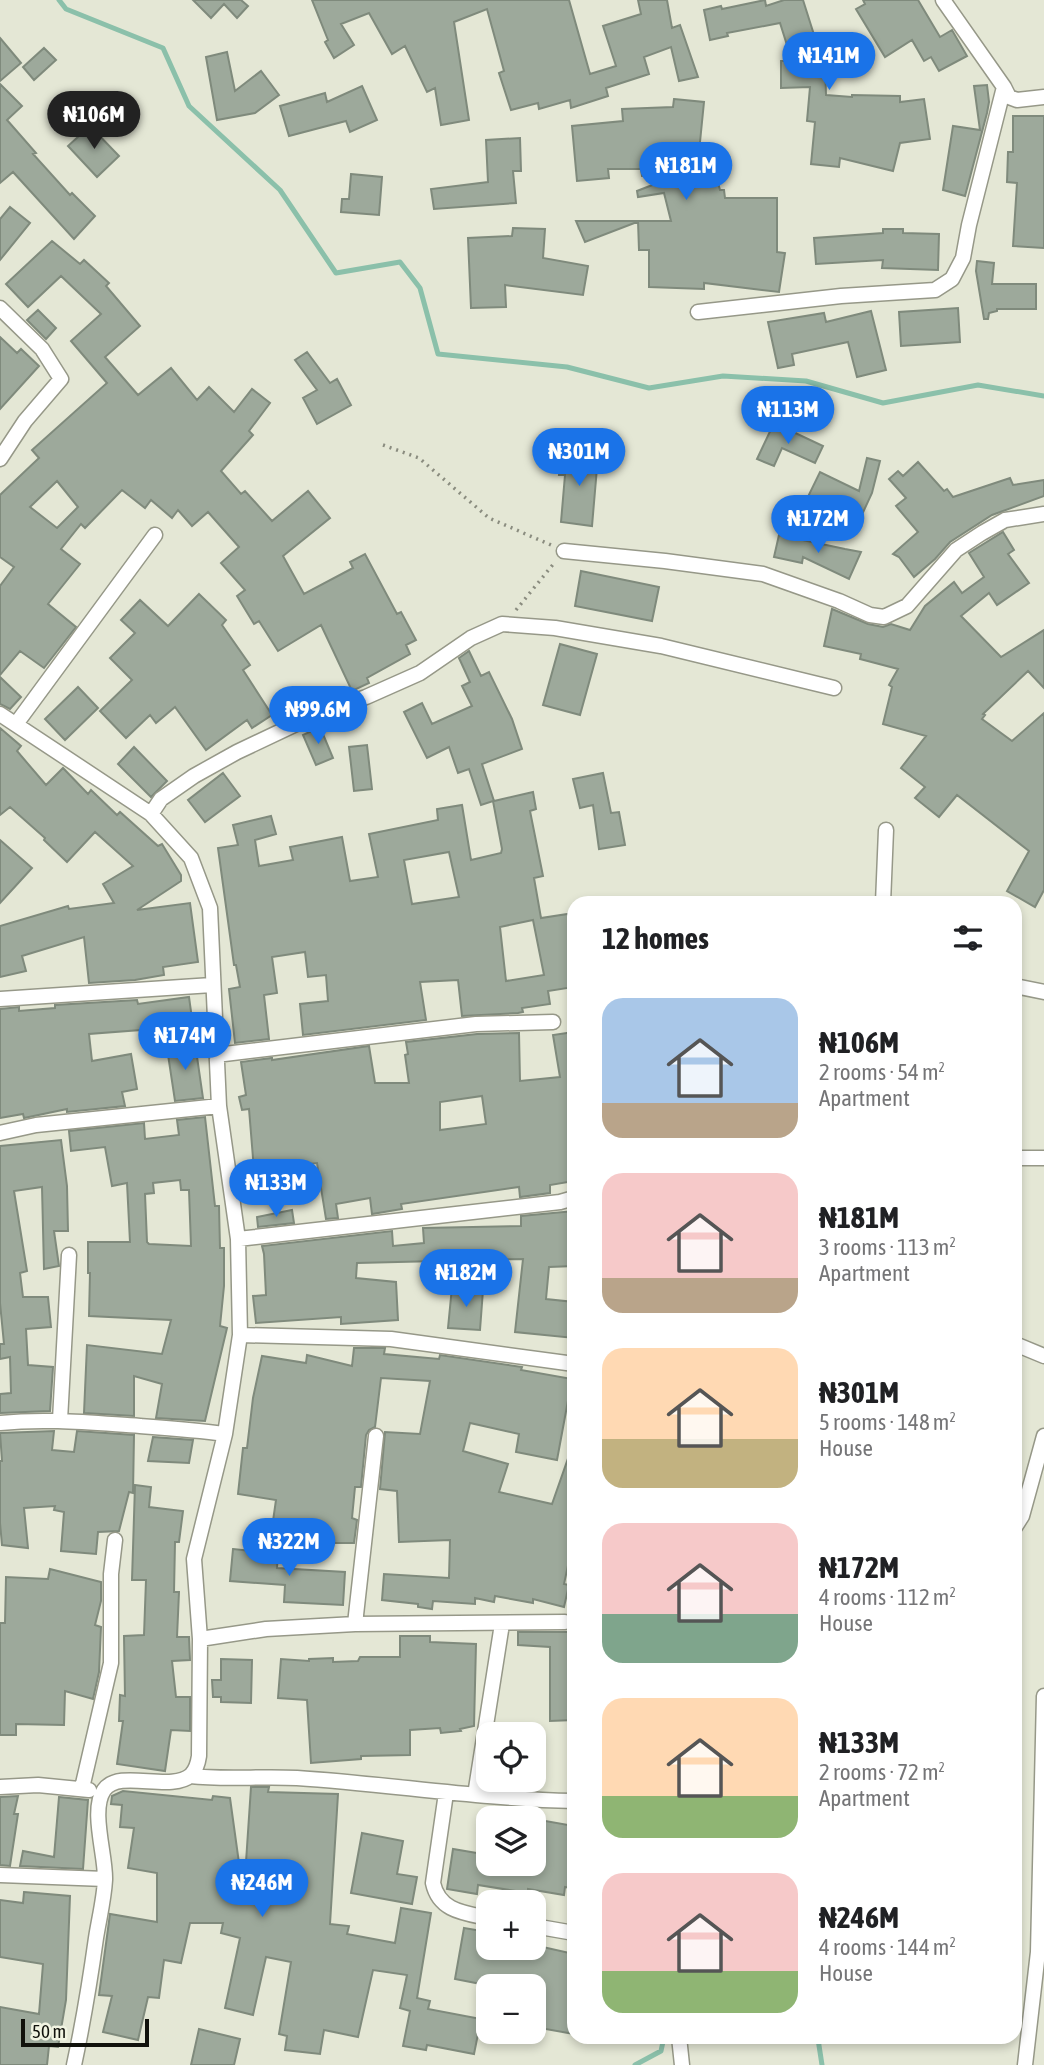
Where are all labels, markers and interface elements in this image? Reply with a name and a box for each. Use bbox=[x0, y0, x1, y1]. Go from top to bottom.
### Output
pin: ₦141M bbox=[780, 32, 878, 92]
text: ₦141M bbox=[798, 42, 860, 68]
pin: ₦106M bbox=[45, 92, 143, 151]
text: ₦106M bbox=[63, 101, 125, 127]
pin: ₦181M bbox=[637, 142, 735, 202]
text: ₦181M bbox=[655, 152, 717, 178]
pin: ₦113M bbox=[739, 386, 837, 446]
text: ₦113M bbox=[757, 396, 819, 422]
pin: ₦301M bbox=[530, 428, 628, 488]
text: ₦301M bbox=[548, 438, 610, 464]
pin: ₦172M bbox=[769, 496, 867, 555]
text: ₦172M bbox=[787, 505, 849, 531]
pin: ₦99.6M bbox=[261, 686, 375, 746]
text: ₦99.6M bbox=[285, 696, 351, 722]
icon: filters bbox=[949, 919, 987, 957]
text: 12 homes bbox=[602, 921, 709, 955]
pin: ₦174M bbox=[136, 1012, 234, 1072]
text: ₦174M bbox=[154, 1022, 216, 1048]
text: ₦106M bbox=[819, 1025, 899, 1059]
icon: home bbox=[658, 1026, 742, 1110]
text: 2 rooms · 54 m² bbox=[819, 1059, 945, 1085]
text: Apartment bbox=[819, 1085, 910, 1111]
pin: ₦133M bbox=[227, 1160, 325, 1219]
text: ₦133M bbox=[245, 1169, 307, 1195]
text: ₦181M bbox=[819, 1200, 899, 1234]
icon: home bbox=[658, 1201, 742, 1285]
text: 3 rooms · 113 m² bbox=[819, 1234, 956, 1260]
pin: ₦182M bbox=[417, 1250, 515, 1309]
text: ₦182M bbox=[435, 1259, 497, 1285]
text: Apartment bbox=[819, 1260, 910, 1286]
text: ₦301M bbox=[819, 1375, 899, 1409]
icon: home bbox=[658, 1376, 742, 1460]
text: 5 rooms · 148 m² bbox=[819, 1409, 956, 1435]
text: House bbox=[819, 1435, 873, 1461]
pin: ₦322M bbox=[240, 1518, 338, 1578]
text: ₦322M bbox=[258, 1528, 320, 1554]
text: ₦172M bbox=[819, 1550, 899, 1584]
icon: home bbox=[658, 1551, 742, 1635]
text: 4 rooms · 112 m² bbox=[819, 1584, 956, 1610]
text: House bbox=[819, 1610, 873, 1636]
map controls bbox=[476, 1722, 546, 2044]
button: locate bbox=[476, 1722, 546, 1792]
text: ₦133M bbox=[819, 1725, 899, 1759]
icon: home bbox=[658, 1726, 742, 1810]
text: 2 rooms · 72 m² bbox=[819, 1759, 945, 1785]
text: Apartment bbox=[819, 1785, 910, 1811]
button: layers bbox=[476, 1806, 546, 1876]
pin: ₦246M bbox=[213, 1860, 311, 1919]
text: ₦246M bbox=[231, 1869, 293, 1895]
button: + bbox=[476, 1890, 546, 1960]
text: ₦246M bbox=[819, 1900, 899, 1934]
icon: home bbox=[658, 1901, 742, 1985]
text: 4 rooms · 144 m² bbox=[819, 1934, 956, 1960]
text: House bbox=[819, 1960, 873, 1986]
button: − bbox=[476, 1974, 546, 2044]
scale bar bbox=[21, 2016, 149, 2048]
text: 50 m bbox=[32, 2020, 66, 2042]

